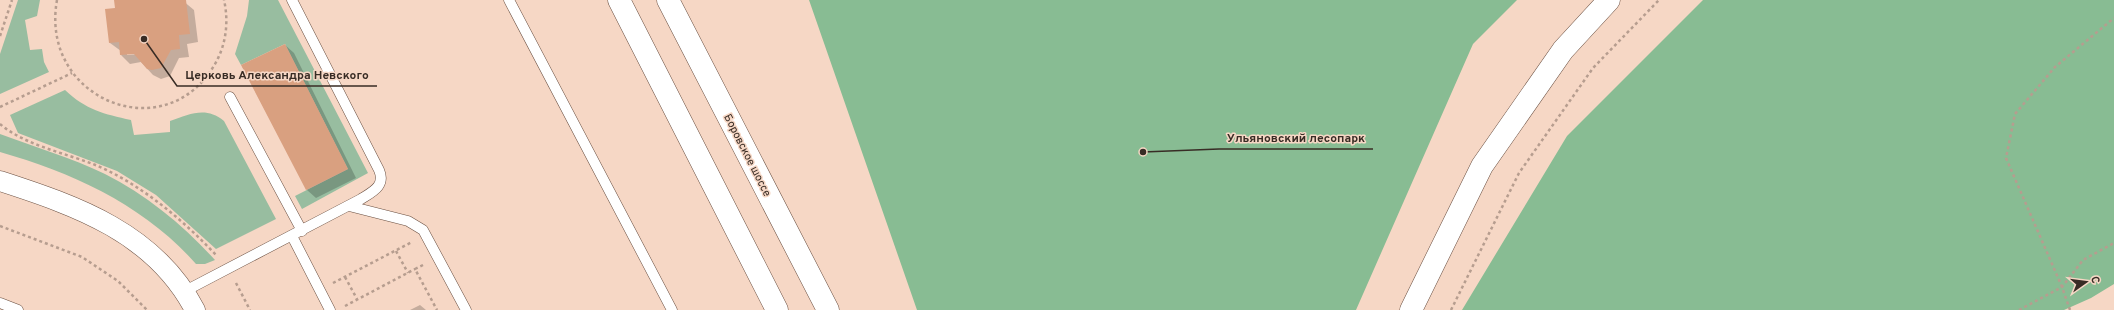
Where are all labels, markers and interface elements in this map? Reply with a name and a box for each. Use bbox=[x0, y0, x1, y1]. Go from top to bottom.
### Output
callout: Церковь Александра Невского bbox=[177, 62, 377, 86]
text: Церковь Александра Невского bbox=[185, 68, 369, 84]
street label: Боровское шоссе bbox=[720, 112, 774, 199]
callout: Ульяновский лесопарк bbox=[1219, 125, 1373, 149]
text: Ульяновский лесопарк bbox=[1227, 131, 1365, 147]
north arrow bbox=[2066, 262, 2106, 302]
text: С bbox=[2087, 275, 2102, 285]

